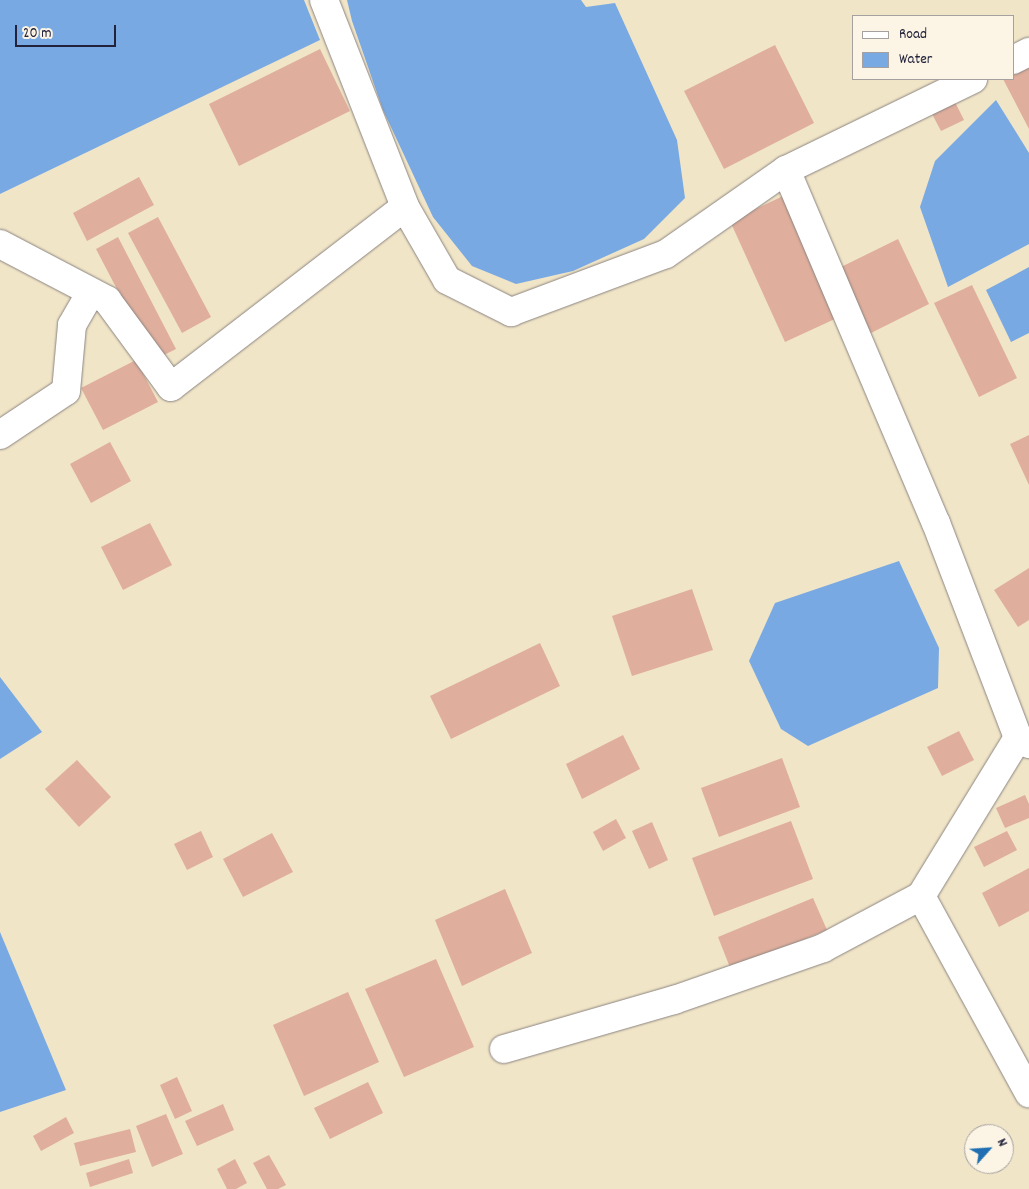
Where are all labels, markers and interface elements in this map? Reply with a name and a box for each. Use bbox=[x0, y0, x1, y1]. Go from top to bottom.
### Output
scale bar bbox=[18, 15, 119, 47]
legend bbox=[852, 15, 1014, 80]
text: 20 m bbox=[23, 23, 51, 45]
text: Road bbox=[899, 24, 927, 46]
text: Water bbox=[899, 49, 932, 71]
north arrow bbox=[964, 1124, 1014, 1174]
text: N bbox=[991, 1135, 1012, 1150]

